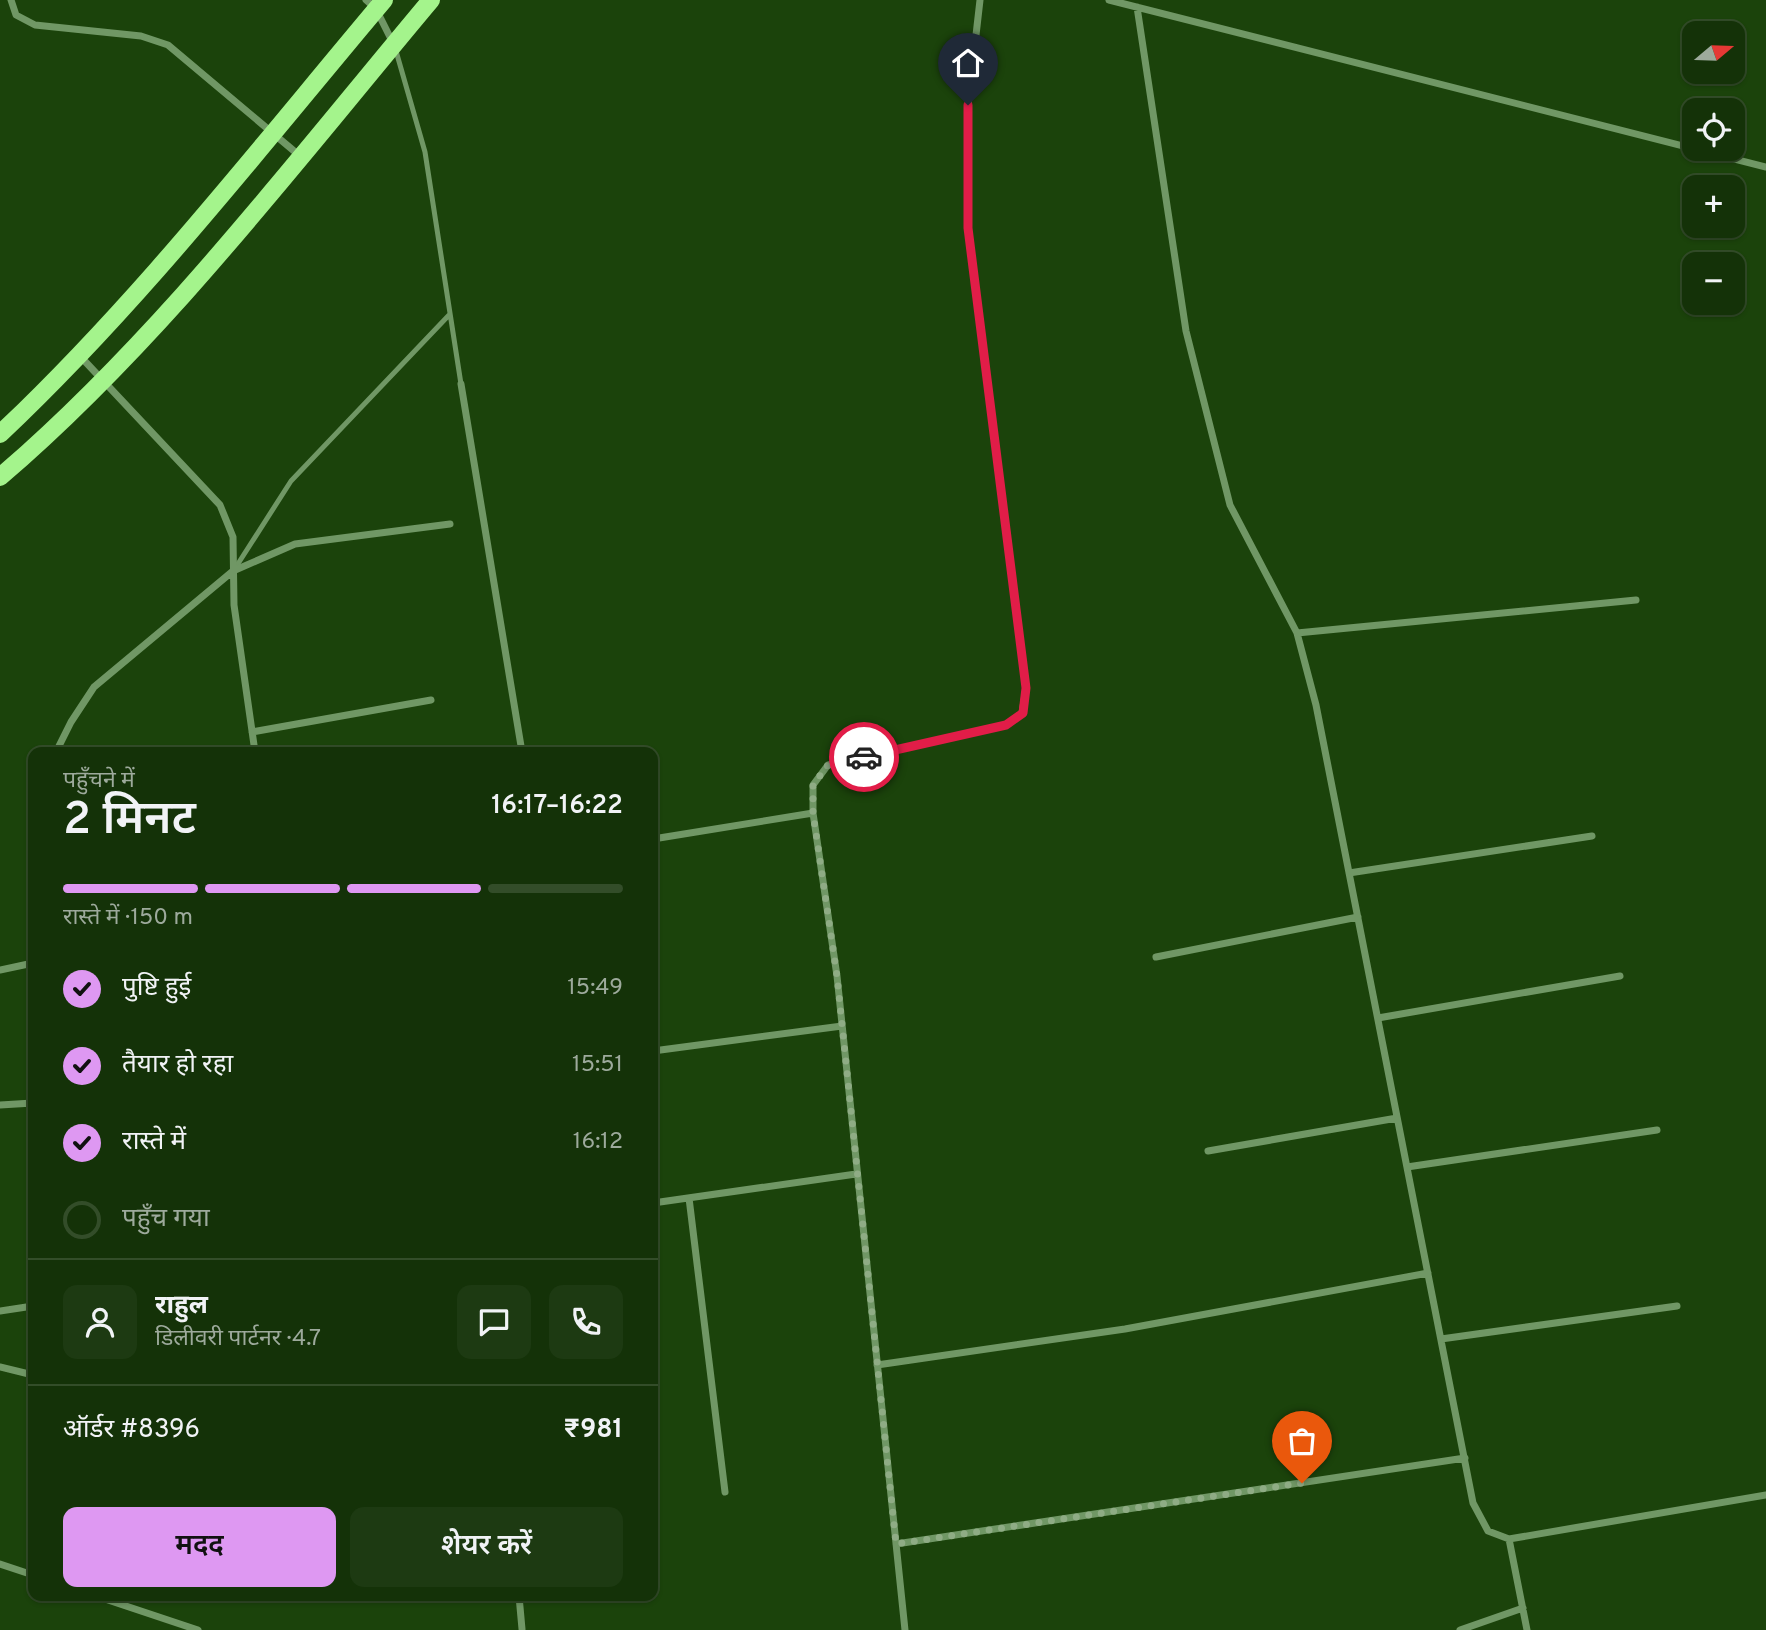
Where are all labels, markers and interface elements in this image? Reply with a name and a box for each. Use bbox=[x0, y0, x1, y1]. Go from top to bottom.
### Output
north arrow bbox=[1682, 21, 1745, 84]
map controls bbox=[1682, 21, 1745, 315]
pin bbox=[938, 33, 998, 105]
icon: home bbox=[949, 44, 987, 82]
button: locate bbox=[1682, 98, 1745, 161]
button: + bbox=[1682, 175, 1745, 238]
button: − bbox=[1682, 252, 1745, 315]
courier bbox=[829, 722, 899, 792]
icon: car bbox=[845, 738, 883, 776]
text: पहुँचने में bbox=[63, 767, 135, 796]
text: 16:17–16:22 bbox=[491, 790, 623, 823]
text: 2 मिनट bbox=[63, 792, 196, 851]
text: रास्ते में · 150 m bbox=[63, 904, 193, 933]
icon: check bbox=[63, 970, 101, 1008]
text: पुष्टि हुई bbox=[122, 972, 191, 1005]
text: 15:49 bbox=[567, 974, 623, 1003]
icon: check bbox=[63, 1047, 101, 1085]
text: तैयार हो रहा bbox=[122, 1049, 233, 1082]
text: 15:51 bbox=[572, 1051, 623, 1080]
icon: check bbox=[63, 1124, 101, 1162]
text: रास्ते में bbox=[122, 1126, 186, 1159]
text: 16:12 bbox=[573, 1128, 623, 1157]
text: पहुँच गया bbox=[122, 1203, 210, 1236]
button: person bbox=[63, 1285, 137, 1359]
button: chat bbox=[457, 1285, 531, 1359]
button: phone bbox=[549, 1285, 623, 1359]
text: राहुल bbox=[155, 1290, 208, 1323]
text: डिलीवरी पार्टनर · 4.7 bbox=[155, 1325, 321, 1354]
pin bbox=[1272, 1411, 1332, 1483]
text: ऑर्डर #8396 bbox=[63, 1414, 200, 1447]
text: ₹981 bbox=[563, 1414, 623, 1447]
icon: bag bbox=[1283, 1422, 1321, 1460]
button: मदद bbox=[63, 1507, 336, 1587]
button: शेयर करें bbox=[350, 1507, 623, 1587]

